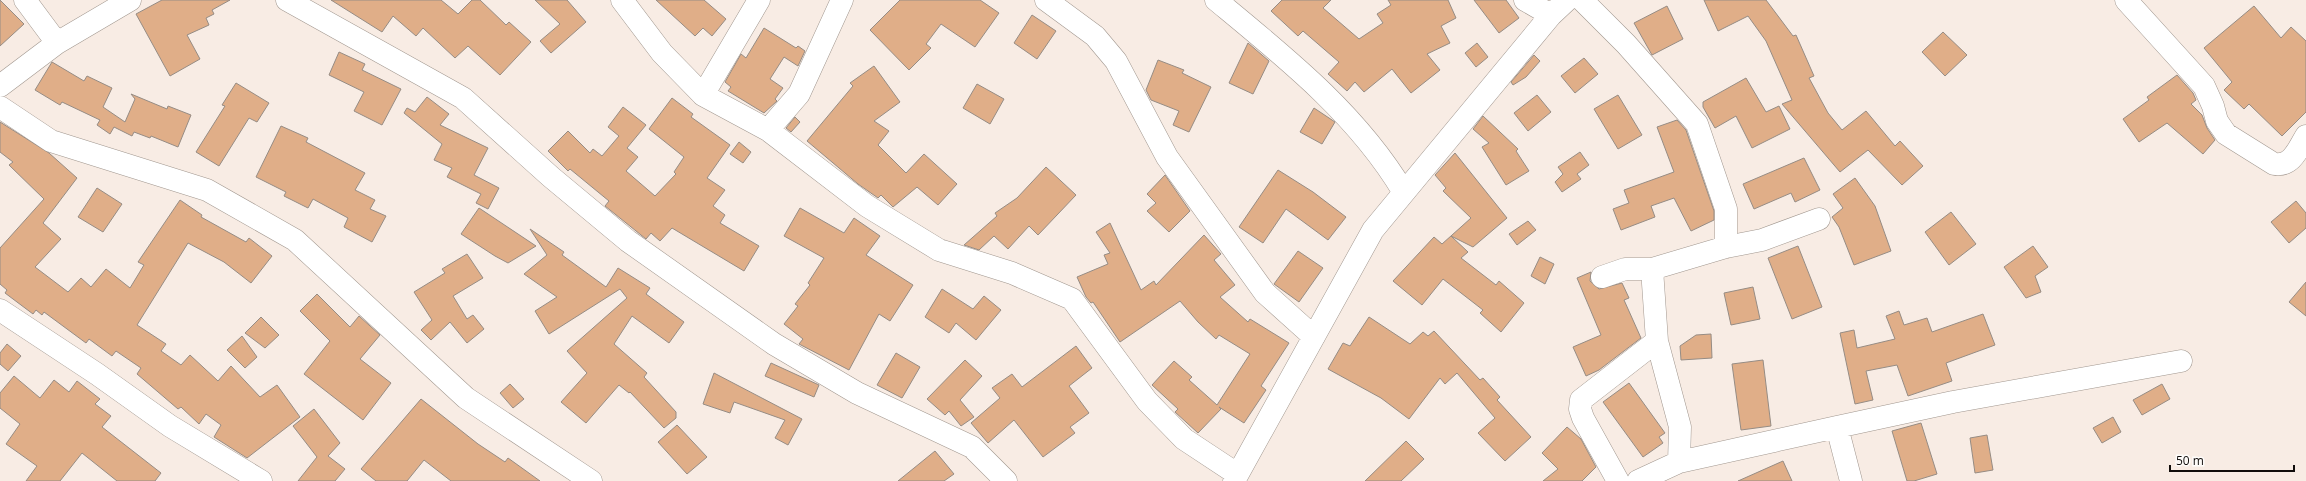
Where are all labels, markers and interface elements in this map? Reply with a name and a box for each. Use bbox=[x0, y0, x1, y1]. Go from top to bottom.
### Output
scale bar bbox=[2170, 447, 2294, 473]
text: 50 m bbox=[2176, 452, 2204, 469]

